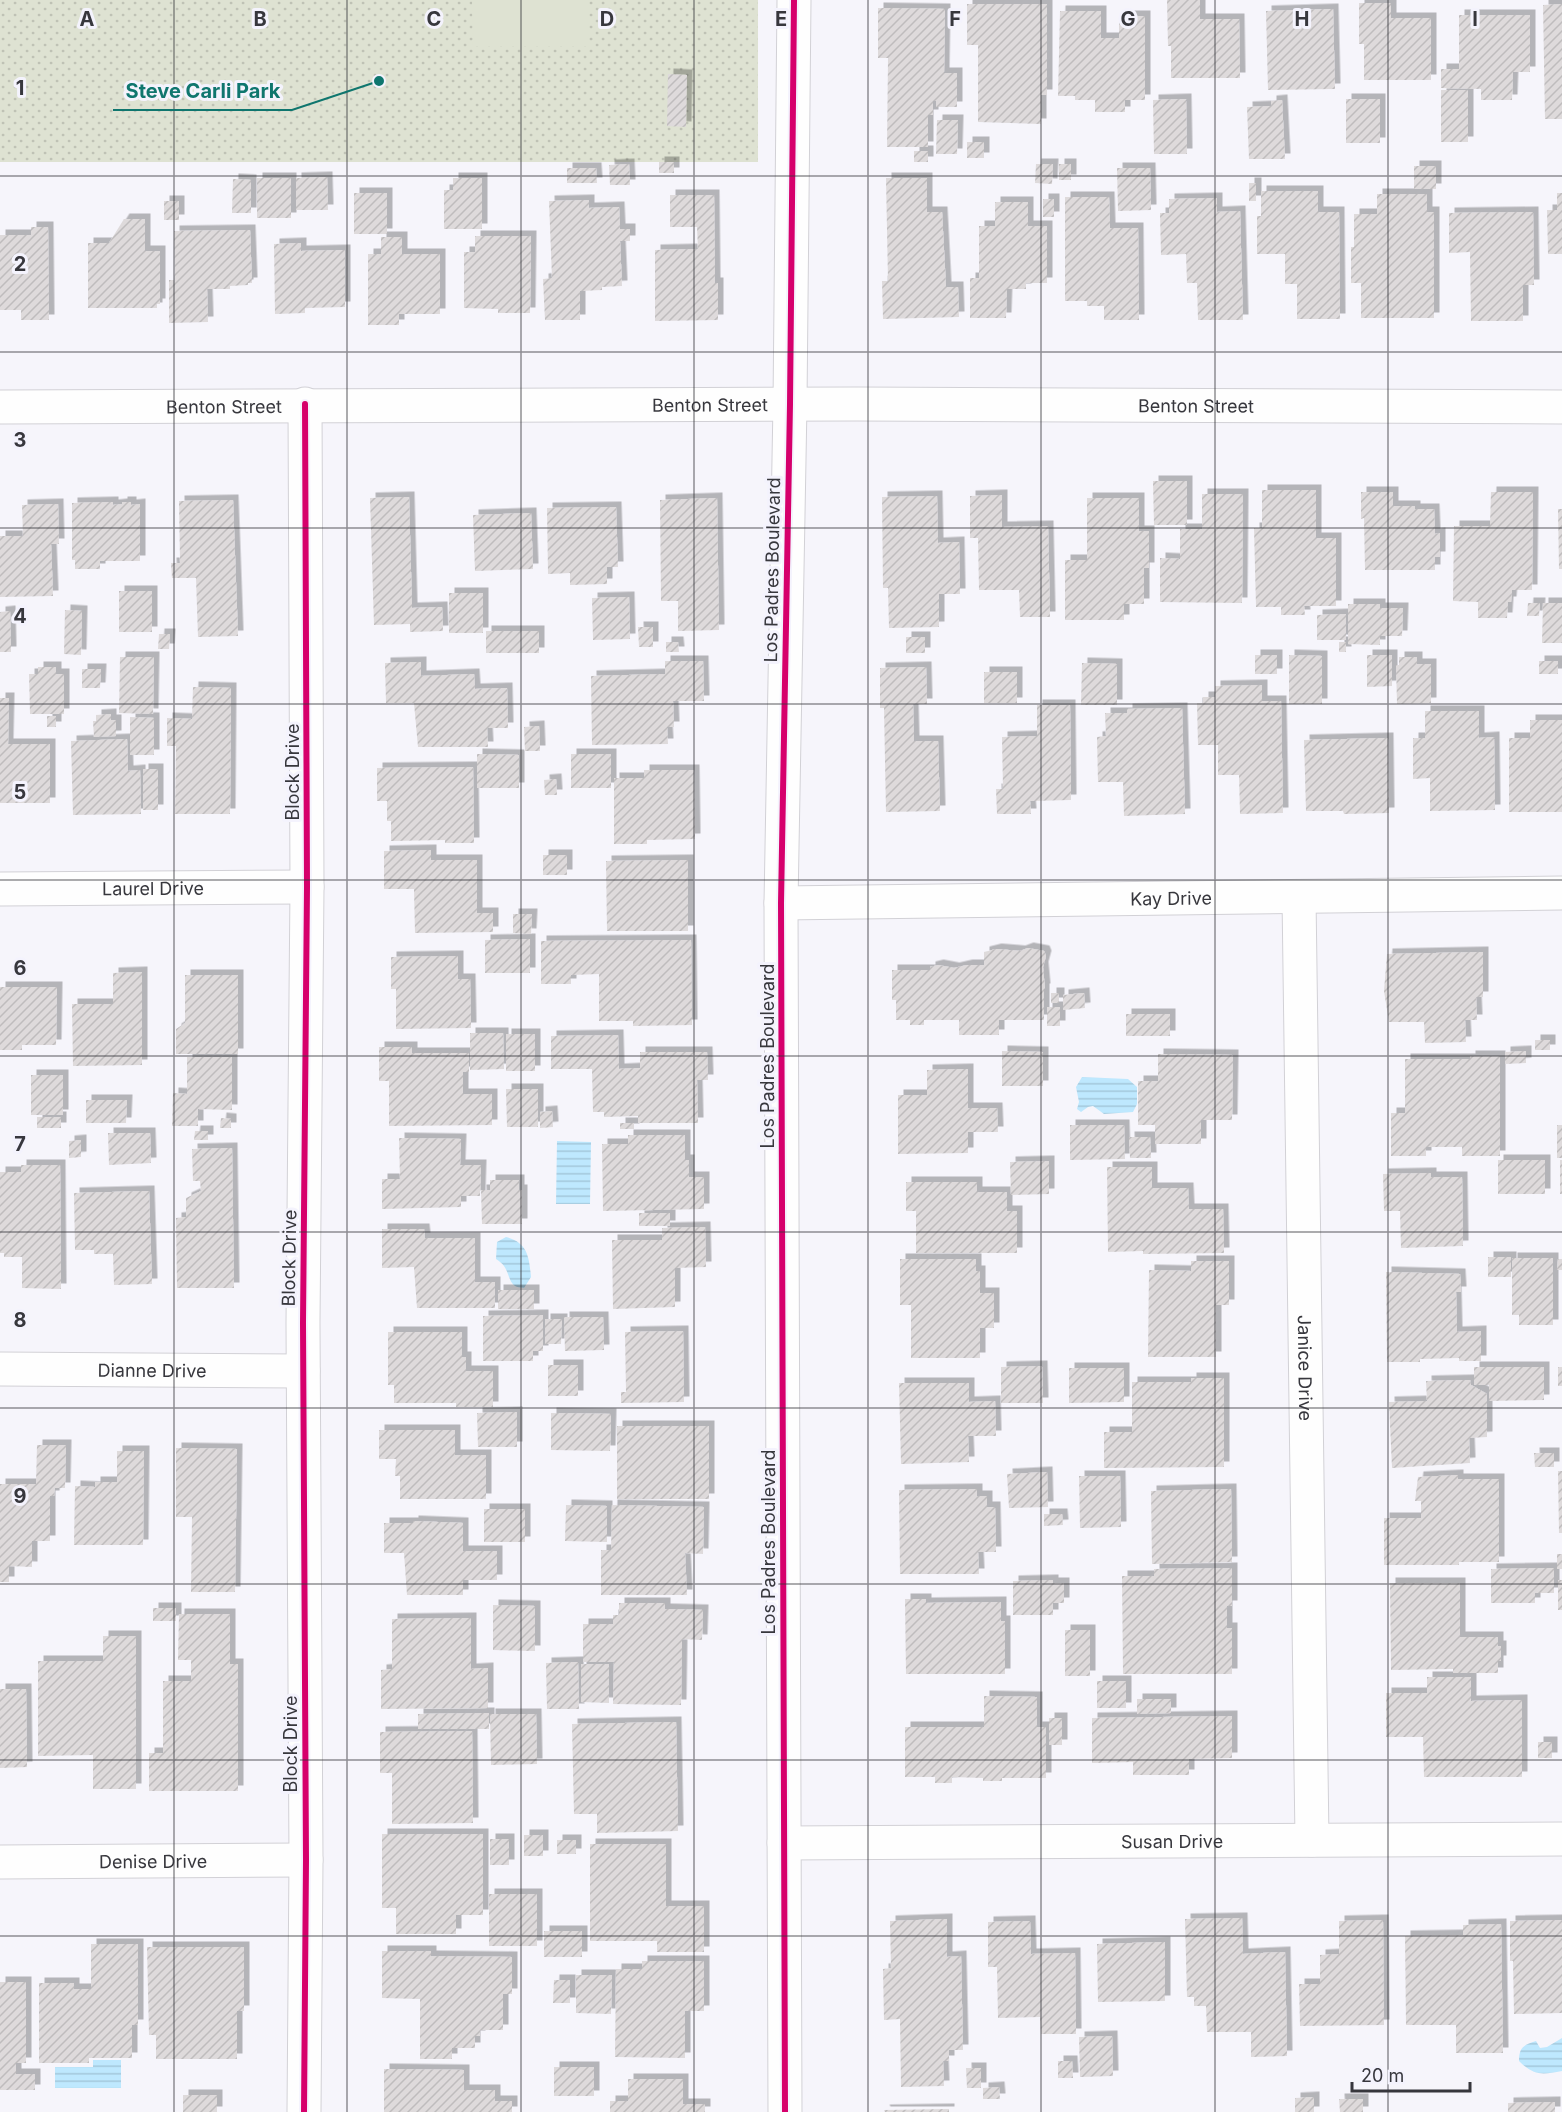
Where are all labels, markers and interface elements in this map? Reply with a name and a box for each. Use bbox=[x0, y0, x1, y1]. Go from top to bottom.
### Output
text: A bbox=[80, 7, 95, 31]
text: B bbox=[253, 7, 267, 31]
text: C bbox=[427, 7, 441, 31]
text: D bbox=[600, 7, 614, 31]
text: E bbox=[775, 7, 787, 31]
text: F bbox=[949, 7, 961, 31]
text: G bbox=[1120, 7, 1136, 31]
text: H bbox=[1295, 7, 1309, 31]
text: I bbox=[1472, 7, 1478, 31]
callout: Steve Carli Park bbox=[113, 72, 292, 110]
text: 1 bbox=[16, 76, 24, 100]
text: Steve Carli Park bbox=[126, 79, 281, 103]
text: 2 bbox=[14, 252, 26, 276]
street label: Benton Street bbox=[652, 394, 768, 415]
street label: Benton Street bbox=[1138, 395, 1254, 416]
street label: Benton Street bbox=[166, 396, 282, 417]
text: 3 bbox=[14, 428, 26, 452]
street label: Los Padres Boulevard bbox=[760, 477, 784, 663]
text: 4 bbox=[13, 604, 27, 628]
street label: Block Drive bbox=[282, 724, 303, 820]
text: 5 bbox=[14, 780, 26, 804]
street label: Laurel Drive bbox=[102, 877, 204, 899]
street label: Kay Drive bbox=[1130, 887, 1212, 909]
text: 6 bbox=[14, 956, 27, 980]
street label: Los Padres Boulevard bbox=[757, 963, 778, 1149]
text: 7 bbox=[14, 1132, 26, 1156]
street label: Block Drive bbox=[278, 1209, 300, 1307]
text: 8 bbox=[13, 1308, 27, 1332]
street label: Janice Drive bbox=[1294, 1315, 1317, 1421]
street label: Dianne Drive bbox=[97, 1359, 207, 1381]
street label: Los Padres Boulevard bbox=[758, 1449, 779, 1635]
text: 9 bbox=[14, 1484, 27, 1508]
street label: Block Drive bbox=[280, 1696, 301, 1792]
street label: Susan Drive bbox=[1121, 1830, 1223, 1852]
street label: Denise Drive bbox=[99, 1850, 207, 1872]
scale bar bbox=[1352, 2055, 1470, 2093]
text: 20 m bbox=[1361, 2065, 1404, 2086]

